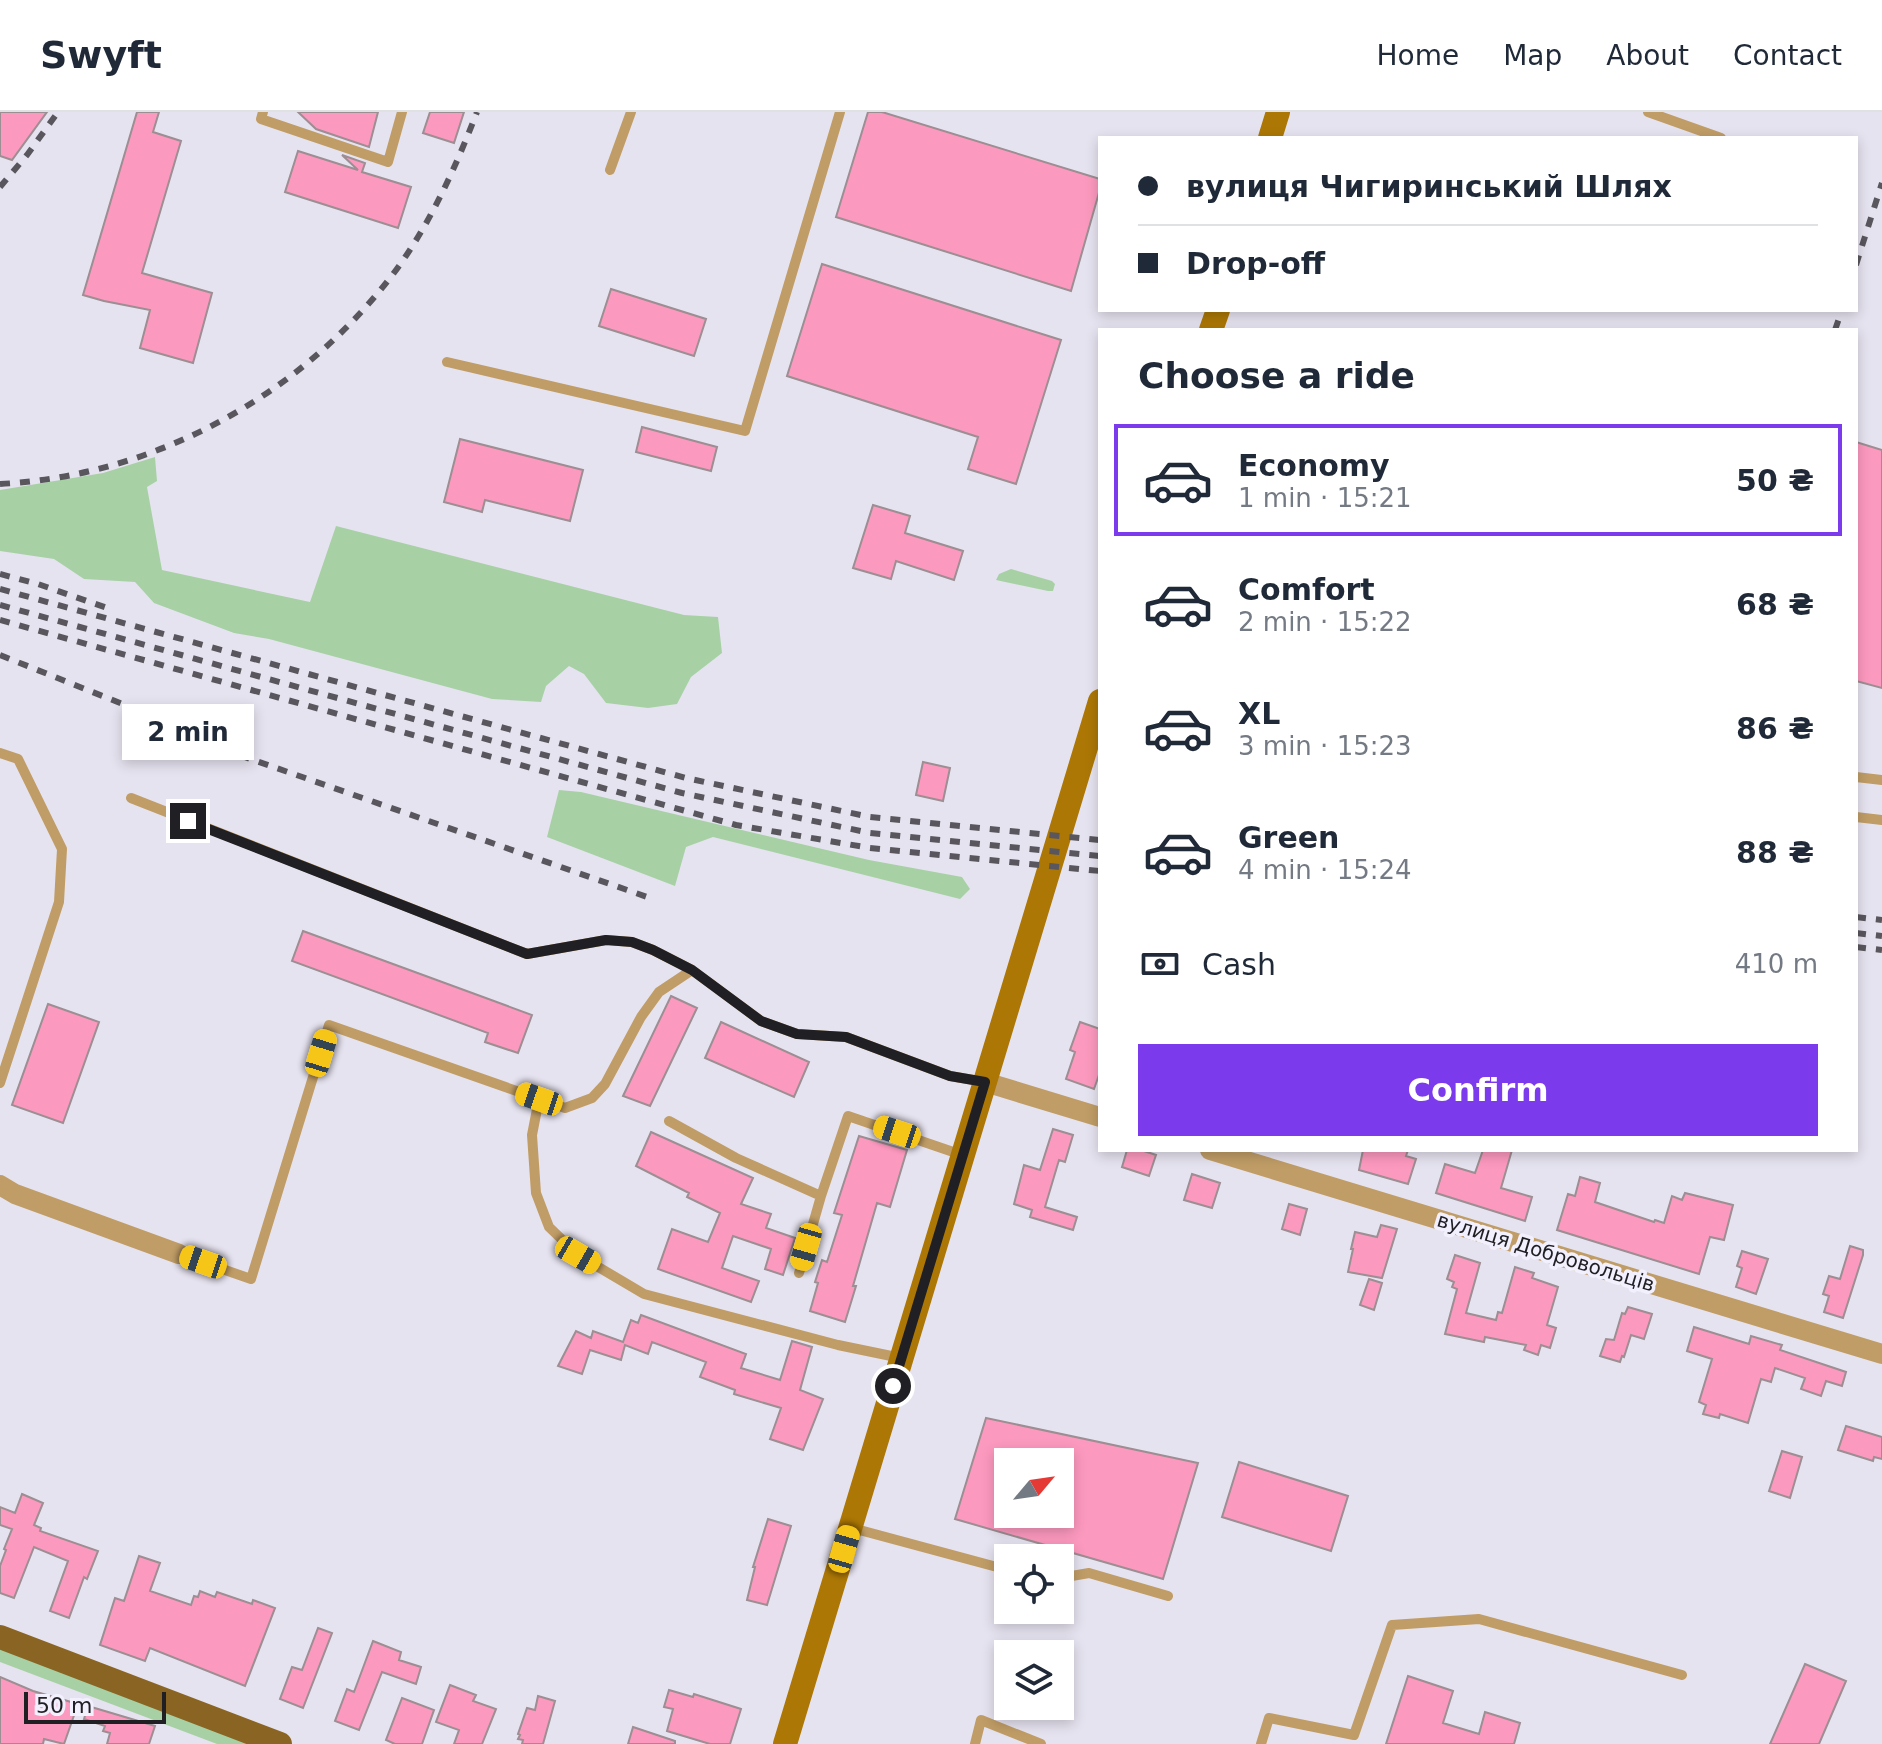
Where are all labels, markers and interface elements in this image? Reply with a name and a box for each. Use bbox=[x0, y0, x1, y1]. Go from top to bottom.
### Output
text: Swyft bbox=[40, 33, 162, 77]
text: Home bbox=[1376, 39, 1459, 72]
text: Map bbox=[1503, 39, 1562, 72]
text: About bbox=[1606, 39, 1689, 72]
text: Contact bbox=[1733, 39, 1842, 72]
text: вулиця Чигиринський Шлях bbox=[1186, 169, 1672, 204]
text: Drop-off bbox=[1186, 246, 1325, 281]
text: Choose a ride bbox=[1138, 355, 1415, 396]
icon: car bbox=[1142, 444, 1214, 516]
text: Economy bbox=[1238, 448, 1390, 483]
text: 50 ₴ bbox=[1736, 463, 1814, 498]
text: 1 min · 15:21 bbox=[1238, 483, 1412, 513]
icon: car bbox=[1142, 568, 1214, 640]
text: Comfort bbox=[1238, 572, 1375, 607]
text: 68 ₴ bbox=[1736, 587, 1814, 622]
text: 2 min · 15:22 bbox=[1238, 607, 1412, 637]
icon: car bbox=[1142, 692, 1214, 764]
text: XL bbox=[1238, 696, 1280, 731]
callout: 2 min bbox=[122, 705, 254, 761]
text: 86 ₴ bbox=[1736, 711, 1814, 746]
text: 2 min bbox=[147, 717, 229, 747]
text: 3 min · 15:23 bbox=[1238, 731, 1412, 761]
route end bbox=[170, 803, 206, 839]
icon: car bbox=[1142, 816, 1214, 888]
text: Green bbox=[1238, 820, 1339, 855]
text: 88 ₴ bbox=[1736, 835, 1814, 870]
text: 4 min · 15:24 bbox=[1238, 855, 1412, 885]
icon: cash bbox=[1138, 942, 1182, 986]
text: Cash bbox=[1202, 947, 1276, 982]
text: 410 m bbox=[1735, 949, 1818, 979]
car bbox=[303, 1027, 339, 1079]
button: Confirm bbox=[1138, 1044, 1818, 1136]
car bbox=[512, 1080, 566, 1118]
car bbox=[870, 1113, 924, 1151]
street label: вулиця Добровольців bbox=[1434, 1207, 1658, 1297]
car bbox=[788, 1221, 824, 1273]
car bbox=[551, 1233, 605, 1277]
car bbox=[176, 1243, 230, 1281]
route start bbox=[875, 1368, 911, 1404]
north arrow bbox=[994, 1448, 1074, 1528]
map controls bbox=[994, 1448, 1074, 1720]
car bbox=[826, 1523, 862, 1575]
button: locate bbox=[994, 1544, 1074, 1624]
button: layers bbox=[994, 1640, 1074, 1720]
scale bar bbox=[24, 1688, 166, 1724]
text: 50 m bbox=[36, 1693, 92, 1718]

